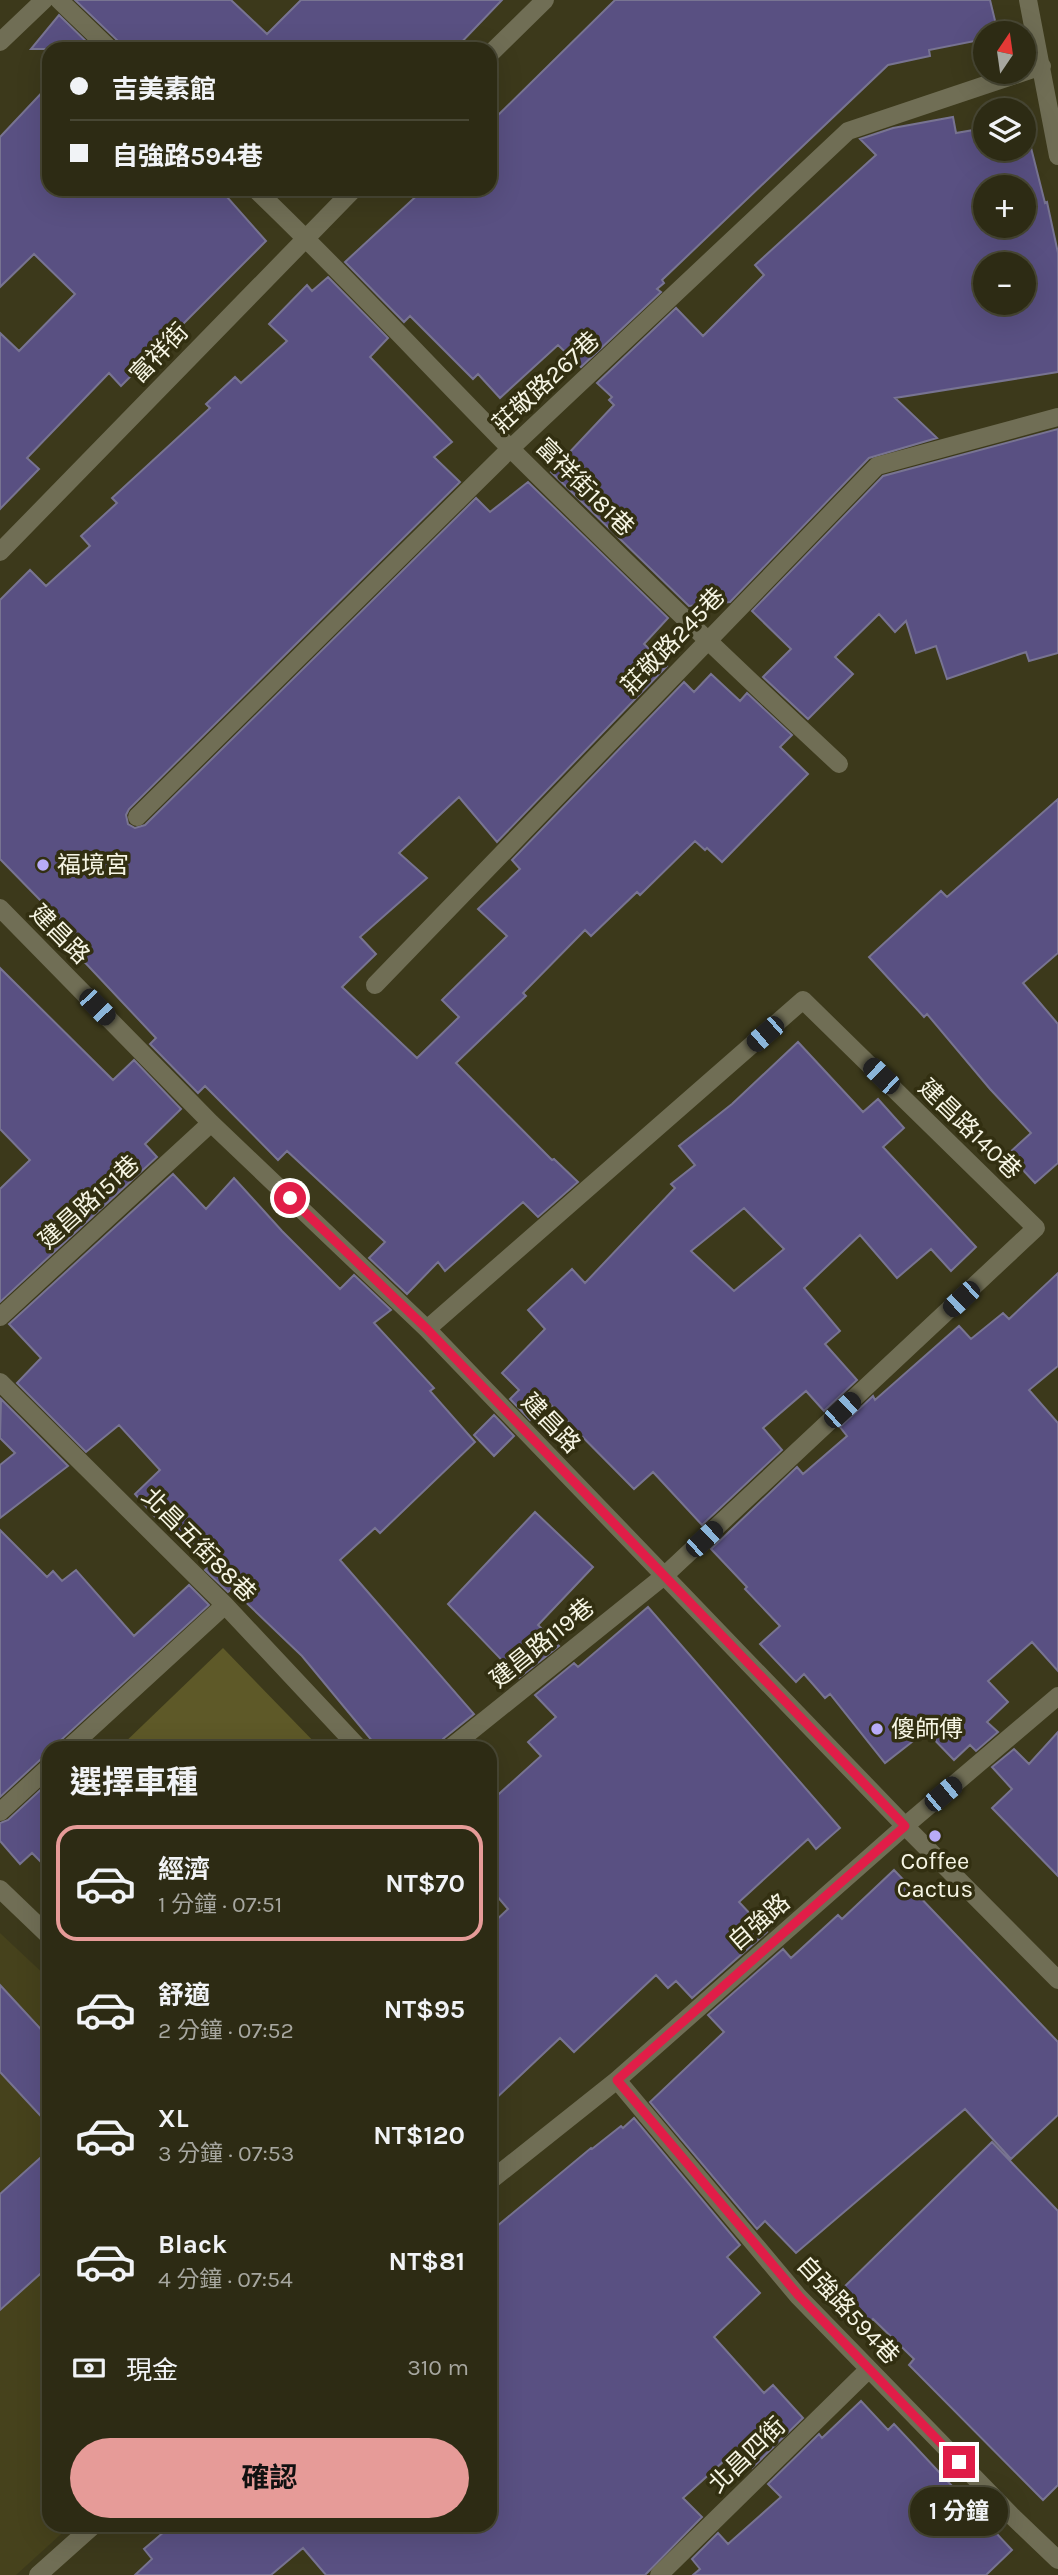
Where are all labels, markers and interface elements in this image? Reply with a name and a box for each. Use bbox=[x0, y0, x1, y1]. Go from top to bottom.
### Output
north arrow bbox=[973, 21, 1036, 84]
map controls bbox=[973, 21, 1036, 315]
text: 吉美素館 bbox=[112, 74, 216, 105]
button: layers bbox=[973, 98, 1036, 161]
text: 自強路594巷 bbox=[112, 141, 262, 172]
button: + bbox=[973, 175, 1036, 238]
button: − bbox=[973, 252, 1036, 315]
street label: 富祥街 bbox=[124, 317, 194, 389]
street label: 莊敬路267巷 bbox=[487, 326, 605, 438]
street label: 富祥街181巷 bbox=[530, 432, 640, 542]
street label: 莊敬路245巷 bbox=[615, 582, 731, 700]
place label: 福境宮 bbox=[57, 851, 129, 879]
marker: 福境宮 bbox=[35, 857, 51, 873]
street label: 建昌路 bbox=[25, 899, 95, 969]
car bbox=[75, 985, 120, 1029]
car bbox=[743, 1012, 788, 1056]
car bbox=[859, 1054, 904, 1098]
street label: 建昌路140巷 bbox=[913, 1073, 1027, 1185]
street label: 建昌路151巷 bbox=[33, 1150, 145, 1254]
route start bbox=[274, 1182, 306, 1214]
car bbox=[939, 1277, 984, 1321]
street label: 建昌路 bbox=[516, 1387, 586, 1459]
car bbox=[820, 1388, 865, 1432]
street label: 北昌五街88巷 bbox=[136, 1482, 262, 1608]
car bbox=[682, 1517, 727, 1561]
street label: 建昌路119巷 bbox=[484, 1593, 600, 1693]
place label: 傻師傅 bbox=[891, 1715, 963, 1743]
marker: 傻師傅 bbox=[869, 1721, 885, 1737]
text: 選擇車種 bbox=[70, 1764, 198, 1801]
car bbox=[921, 1772, 966, 1816]
marker: Coffee Cactus bbox=[927, 1828, 943, 1844]
place label: Coffee Cactus bbox=[897, 1847, 973, 1903]
icon: car bbox=[74, 1852, 137, 1915]
text: 經濟 bbox=[158, 1854, 210, 1885]
text: NT$70 bbox=[385, 1868, 465, 1899]
street label: 自強路 bbox=[723, 1888, 795, 1956]
text: 1 分鐘 · 07:51 bbox=[158, 1891, 282, 1918]
icon: car bbox=[74, 1978, 137, 2041]
text: 舒適 bbox=[158, 1980, 210, 2011]
text: NT$95 bbox=[384, 1994, 465, 2025]
text: 2 分鐘 · 07:52 bbox=[158, 2017, 294, 2044]
text: XL bbox=[158, 2103, 189, 2134]
icon: car bbox=[74, 2104, 137, 2167]
text: NT$120 bbox=[373, 2120, 465, 2151]
text: 3 分鐘 · 07:53 bbox=[158, 2140, 294, 2167]
text: Black bbox=[158, 2229, 227, 2260]
icon: car bbox=[74, 2230, 137, 2293]
text: NT$81 bbox=[389, 2246, 465, 2277]
street label: 自強路594巷 bbox=[791, 2250, 905, 2370]
text: 4 分鐘 · 07:54 bbox=[158, 2266, 293, 2293]
icon: cash bbox=[70, 2349, 108, 2387]
text: 310 m bbox=[407, 2354, 469, 2381]
text: 現金 bbox=[126, 2355, 178, 2386]
street label: 北昌四街 bbox=[703, 2412, 791, 2498]
button: 確認 bbox=[70, 2438, 469, 2518]
route end bbox=[943, 2446, 975, 2478]
callout: 1 分鐘 bbox=[910, 2486, 1008, 2536]
text: 1 分鐘 bbox=[929, 2498, 989, 2525]

